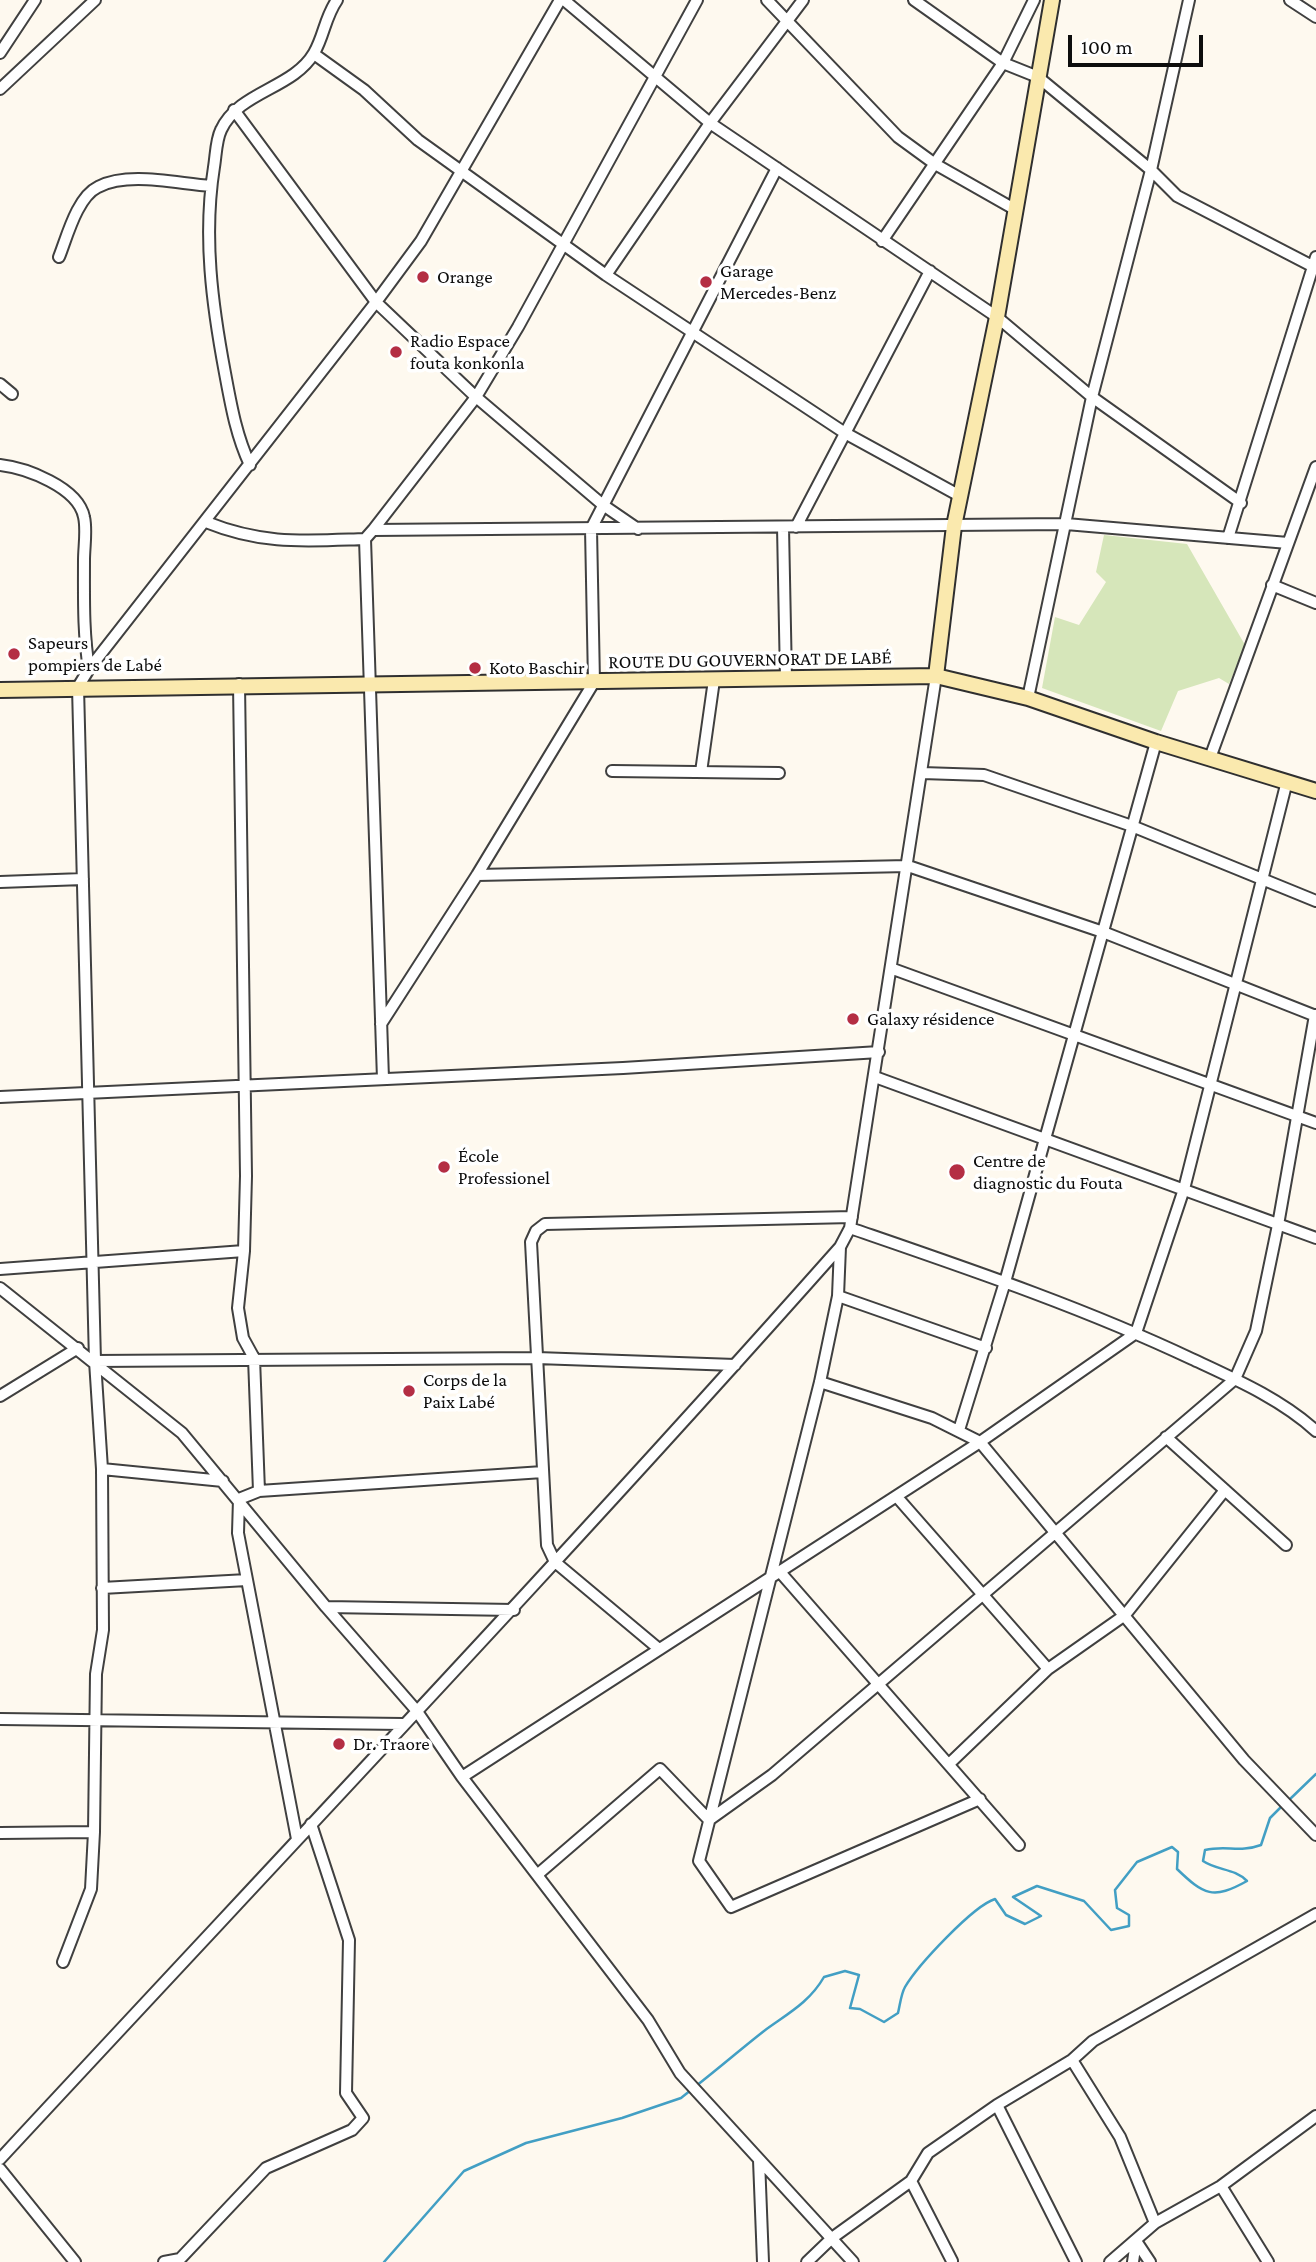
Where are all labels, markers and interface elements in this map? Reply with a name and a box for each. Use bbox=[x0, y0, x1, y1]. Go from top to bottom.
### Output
scale bar bbox=[1071, 21, 1206, 65]
text: 100 m bbox=[1081, 35, 1133, 59]
place label: Garage Mercedes-Benz bbox=[720, 260, 836, 304]
place label: Orange bbox=[437, 266, 493, 288]
marker: Orange bbox=[415, 269, 431, 285]
marker: Garage Mercedes-Benz bbox=[698, 274, 714, 290]
place label: Radio Espace fouta konkonla bbox=[410, 330, 525, 374]
marker: Radio Espace fouta konkonla bbox=[388, 344, 404, 360]
place label: Sapeurs pompiers de Labé bbox=[28, 632, 162, 676]
marker: Sapeurs pompiers de Labé bbox=[6, 646, 22, 662]
street label: ROUTE DU GOUVERNORAT DE LABÉ bbox=[608, 646, 892, 674]
place label: Koto Baschir bbox=[489, 657, 585, 679]
marker: Koto Baschir bbox=[467, 660, 483, 676]
place label: Galaxy résidence bbox=[867, 1008, 994, 1030]
marker: Galaxy résidence bbox=[845, 1011, 861, 1027]
place label: École Professionel bbox=[458, 1145, 550, 1189]
place label: Centre de diagnostic du Fouta bbox=[973, 1150, 1123, 1194]
marker: École Professionel bbox=[436, 1159, 452, 1175]
marker: Centre de diagnostic du Fouta bbox=[947, 1162, 967, 1182]
place label: Corps de la Paix Labé bbox=[423, 1369, 507, 1413]
marker: Corps de la Paix Labé bbox=[401, 1383, 417, 1399]
place label: Dr. Traore bbox=[353, 1733, 430, 1755]
marker: Dr. Traore bbox=[331, 1736, 347, 1752]

